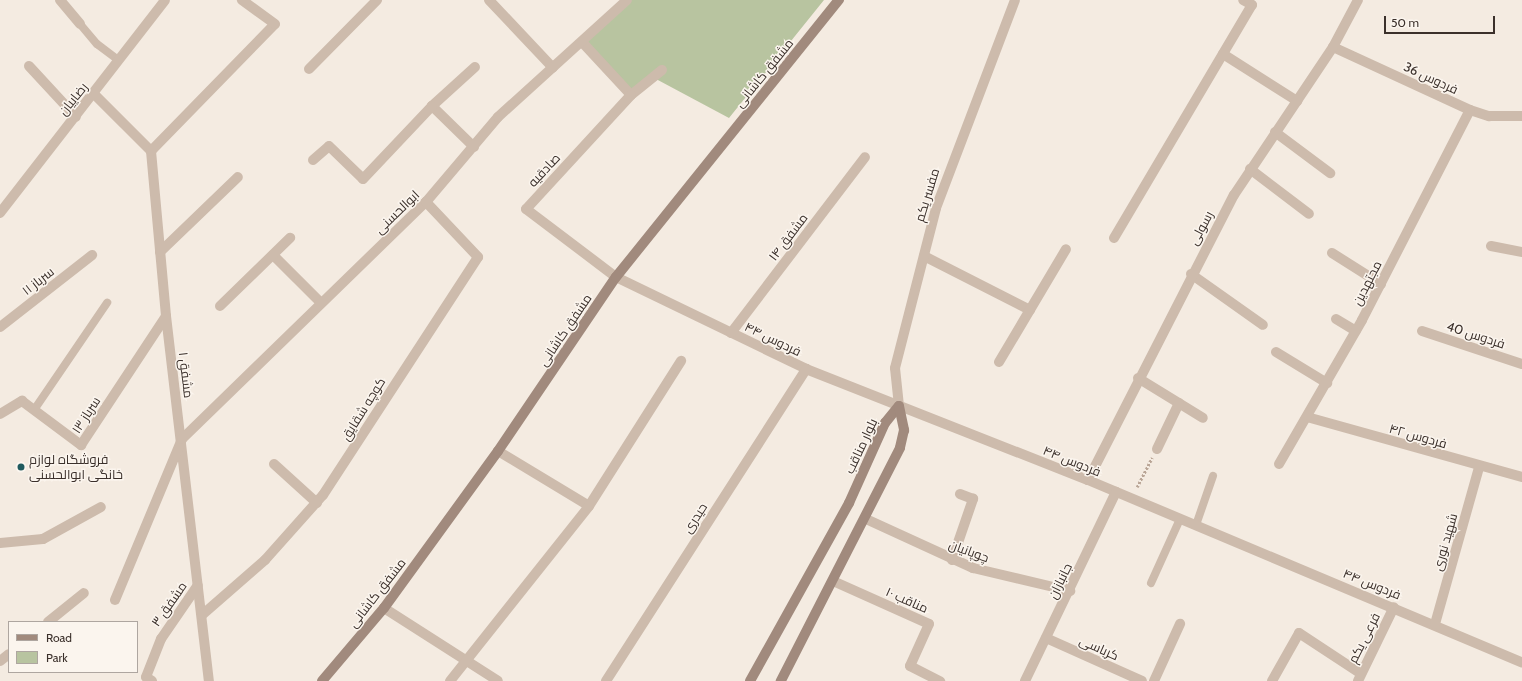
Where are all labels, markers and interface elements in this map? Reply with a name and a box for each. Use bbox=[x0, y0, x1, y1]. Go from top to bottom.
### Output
scale bar bbox=[1386, 8, 1497, 34]
text: 50 m bbox=[1391, 15, 1419, 30]
street label: مشفق کاشانی bbox=[732, 35, 796, 111]
street label: فردوس 36 bbox=[1401, 59, 1461, 97]
street label: رضاییان bbox=[55, 79, 91, 119]
street label: صادقیه bbox=[525, 150, 563, 190]
street label: مفسر یکم bbox=[911, 166, 943, 224]
street label: ابوالحسنی bbox=[371, 187, 423, 237]
street label: رسولی bbox=[1185, 208, 1217, 248]
street label: مشفق ۱۴ bbox=[765, 210, 811, 264]
street label: مجتهدین bbox=[1349, 258, 1385, 308]
street label: سرباز ۱۱ bbox=[19, 264, 57, 298]
street label: مشفق کاشانی bbox=[535, 291, 595, 369]
street label: فردوس 40 bbox=[1445, 318, 1507, 352]
street label: فردوس ۴۴ bbox=[742, 319, 804, 359]
street label: مشفق ۱ bbox=[175, 351, 197, 399]
street label: کوچه شقایق bbox=[337, 375, 389, 443]
street label: سرباز ۱۳ bbox=[68, 394, 104, 436]
street label: بلوار مناقب bbox=[841, 416, 881, 476]
street label: فردوس ۴۲ bbox=[1387, 420, 1449, 452]
street label: فردوس ۴۴ bbox=[1041, 442, 1103, 480]
place label: فروشگاه لوازم خانگی ابوالحسنی bbox=[29, 452, 123, 483]
marker: فروشگاه لوازم خانگی ابوالحسنی bbox=[16, 462, 26, 472]
street label: حیدری bbox=[679, 500, 711, 536]
street label: شهید نوری bbox=[1429, 511, 1461, 573]
street label: چوپانیان bbox=[947, 537, 991, 565]
street label: مشفق کاشانی bbox=[345, 555, 409, 631]
street label: جانبازان bbox=[1045, 561, 1075, 601]
street label: فردوس ۴۴ bbox=[1341, 565, 1403, 603]
street label: مشفق ۳ bbox=[148, 579, 190, 629]
street label: مناقب ۱۰ bbox=[883, 584, 931, 616]
street label: فرعی یکم bbox=[1345, 610, 1383, 666]
legend bbox=[8, 621, 138, 673]
text: Road bbox=[46, 630, 72, 645]
street label: کرباسی bbox=[1077, 632, 1121, 664]
text: Park bbox=[46, 650, 68, 665]

